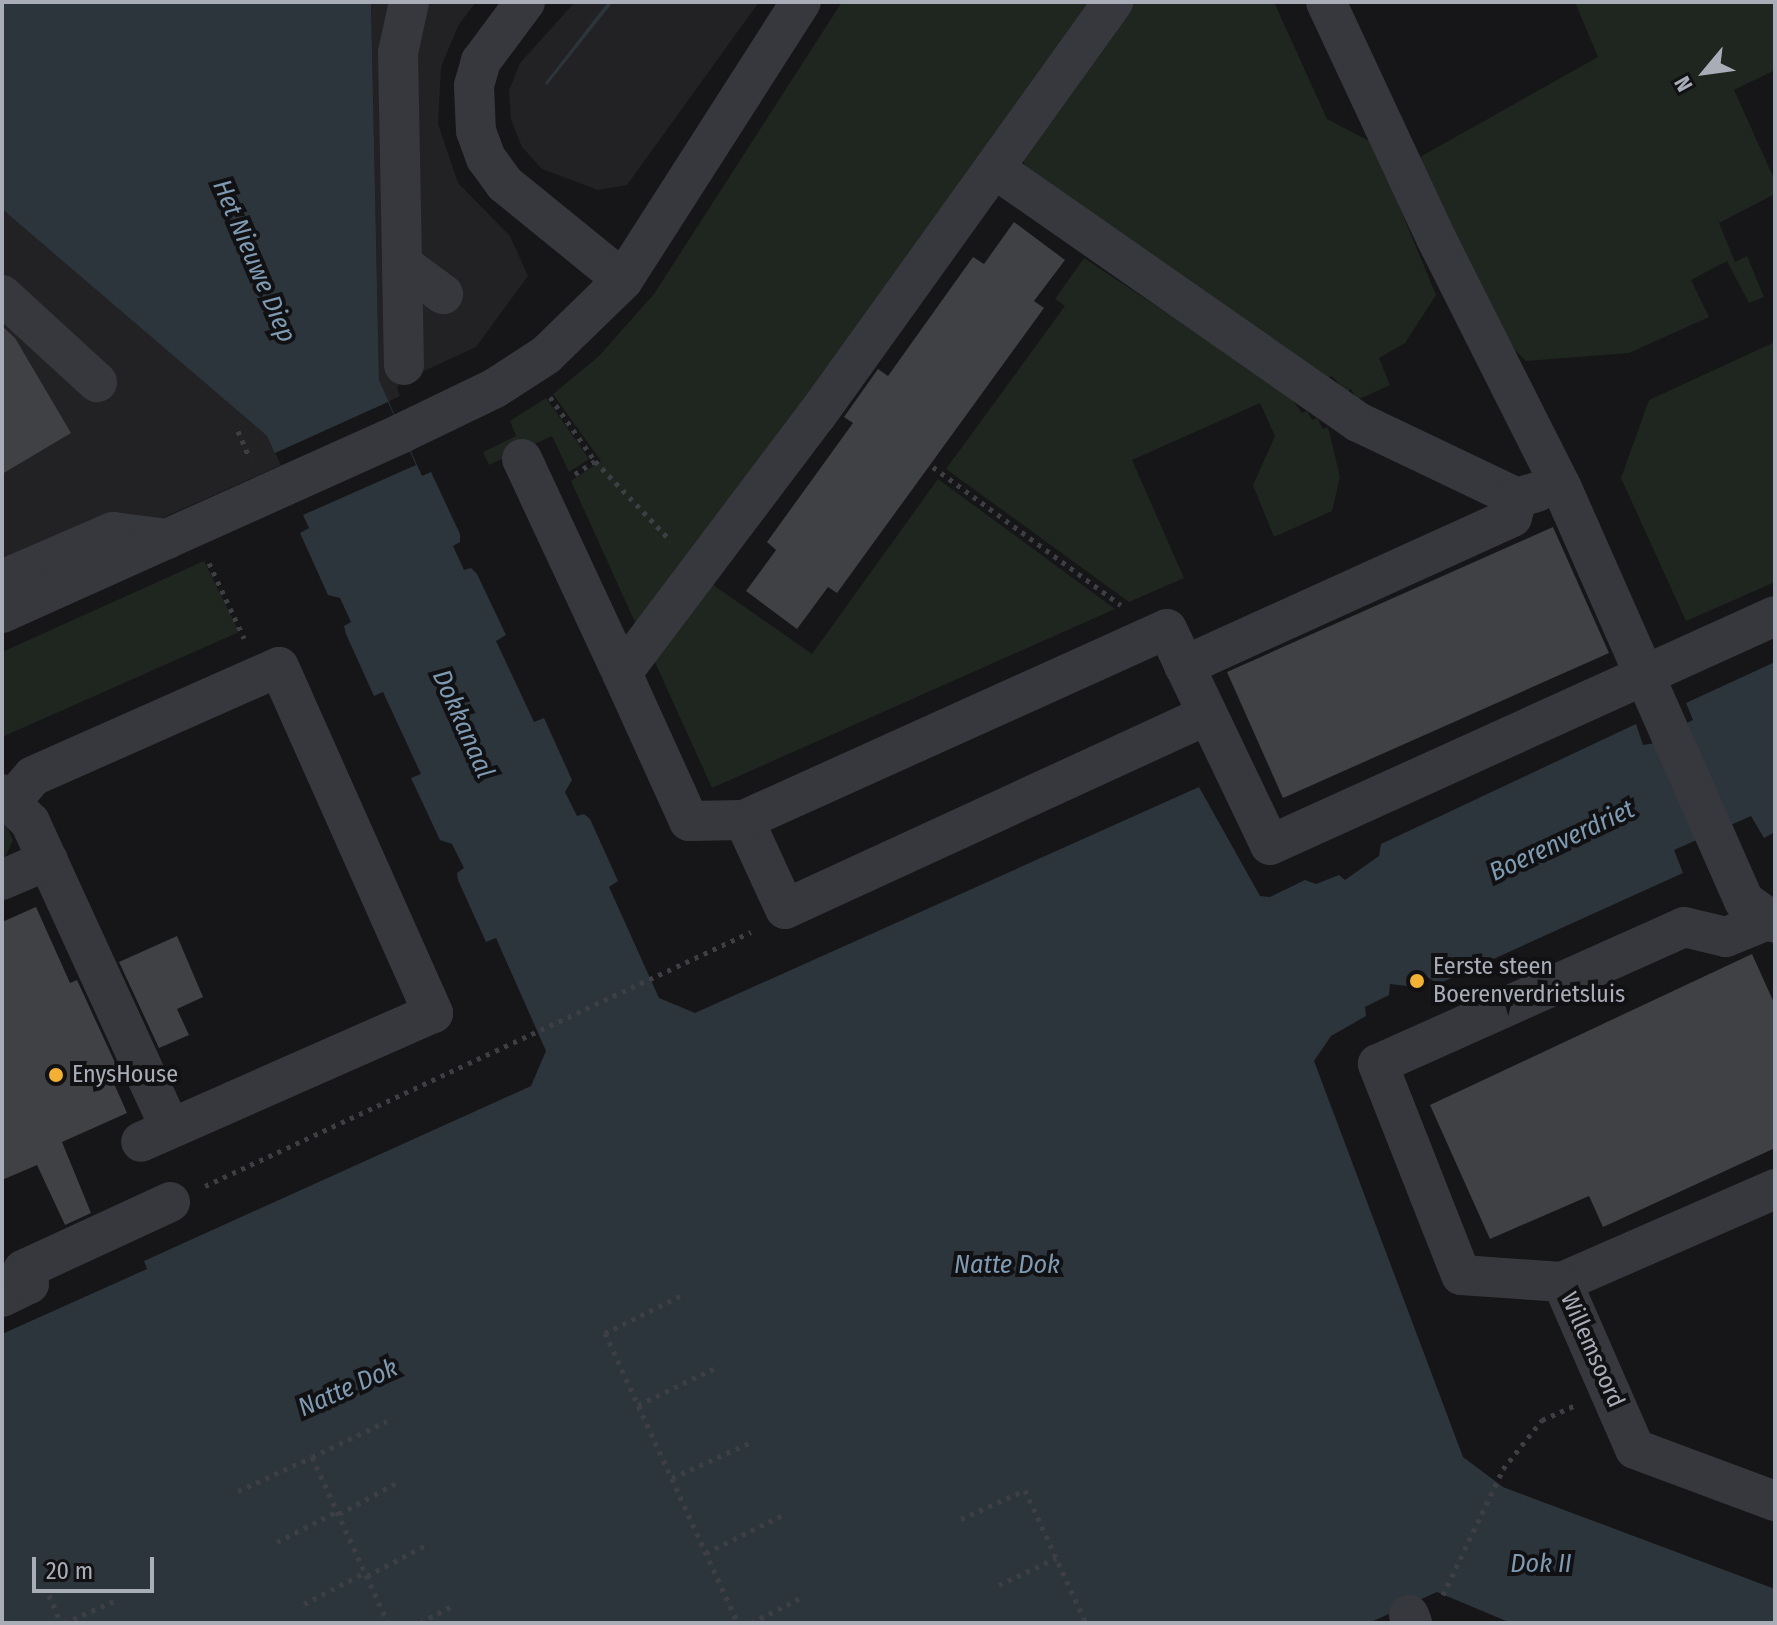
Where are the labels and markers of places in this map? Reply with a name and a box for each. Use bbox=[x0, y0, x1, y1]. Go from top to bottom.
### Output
place label: Eerste steen Boerenverdrietsluis bbox=[1433, 953, 1625, 1009]
marker: Eerste steen Boerenverdrietsluis bbox=[1408, 972, 1426, 990]
place label: EnysHouse bbox=[72, 1061, 178, 1089]
marker: EnysHouse bbox=[47, 1066, 65, 1084]

